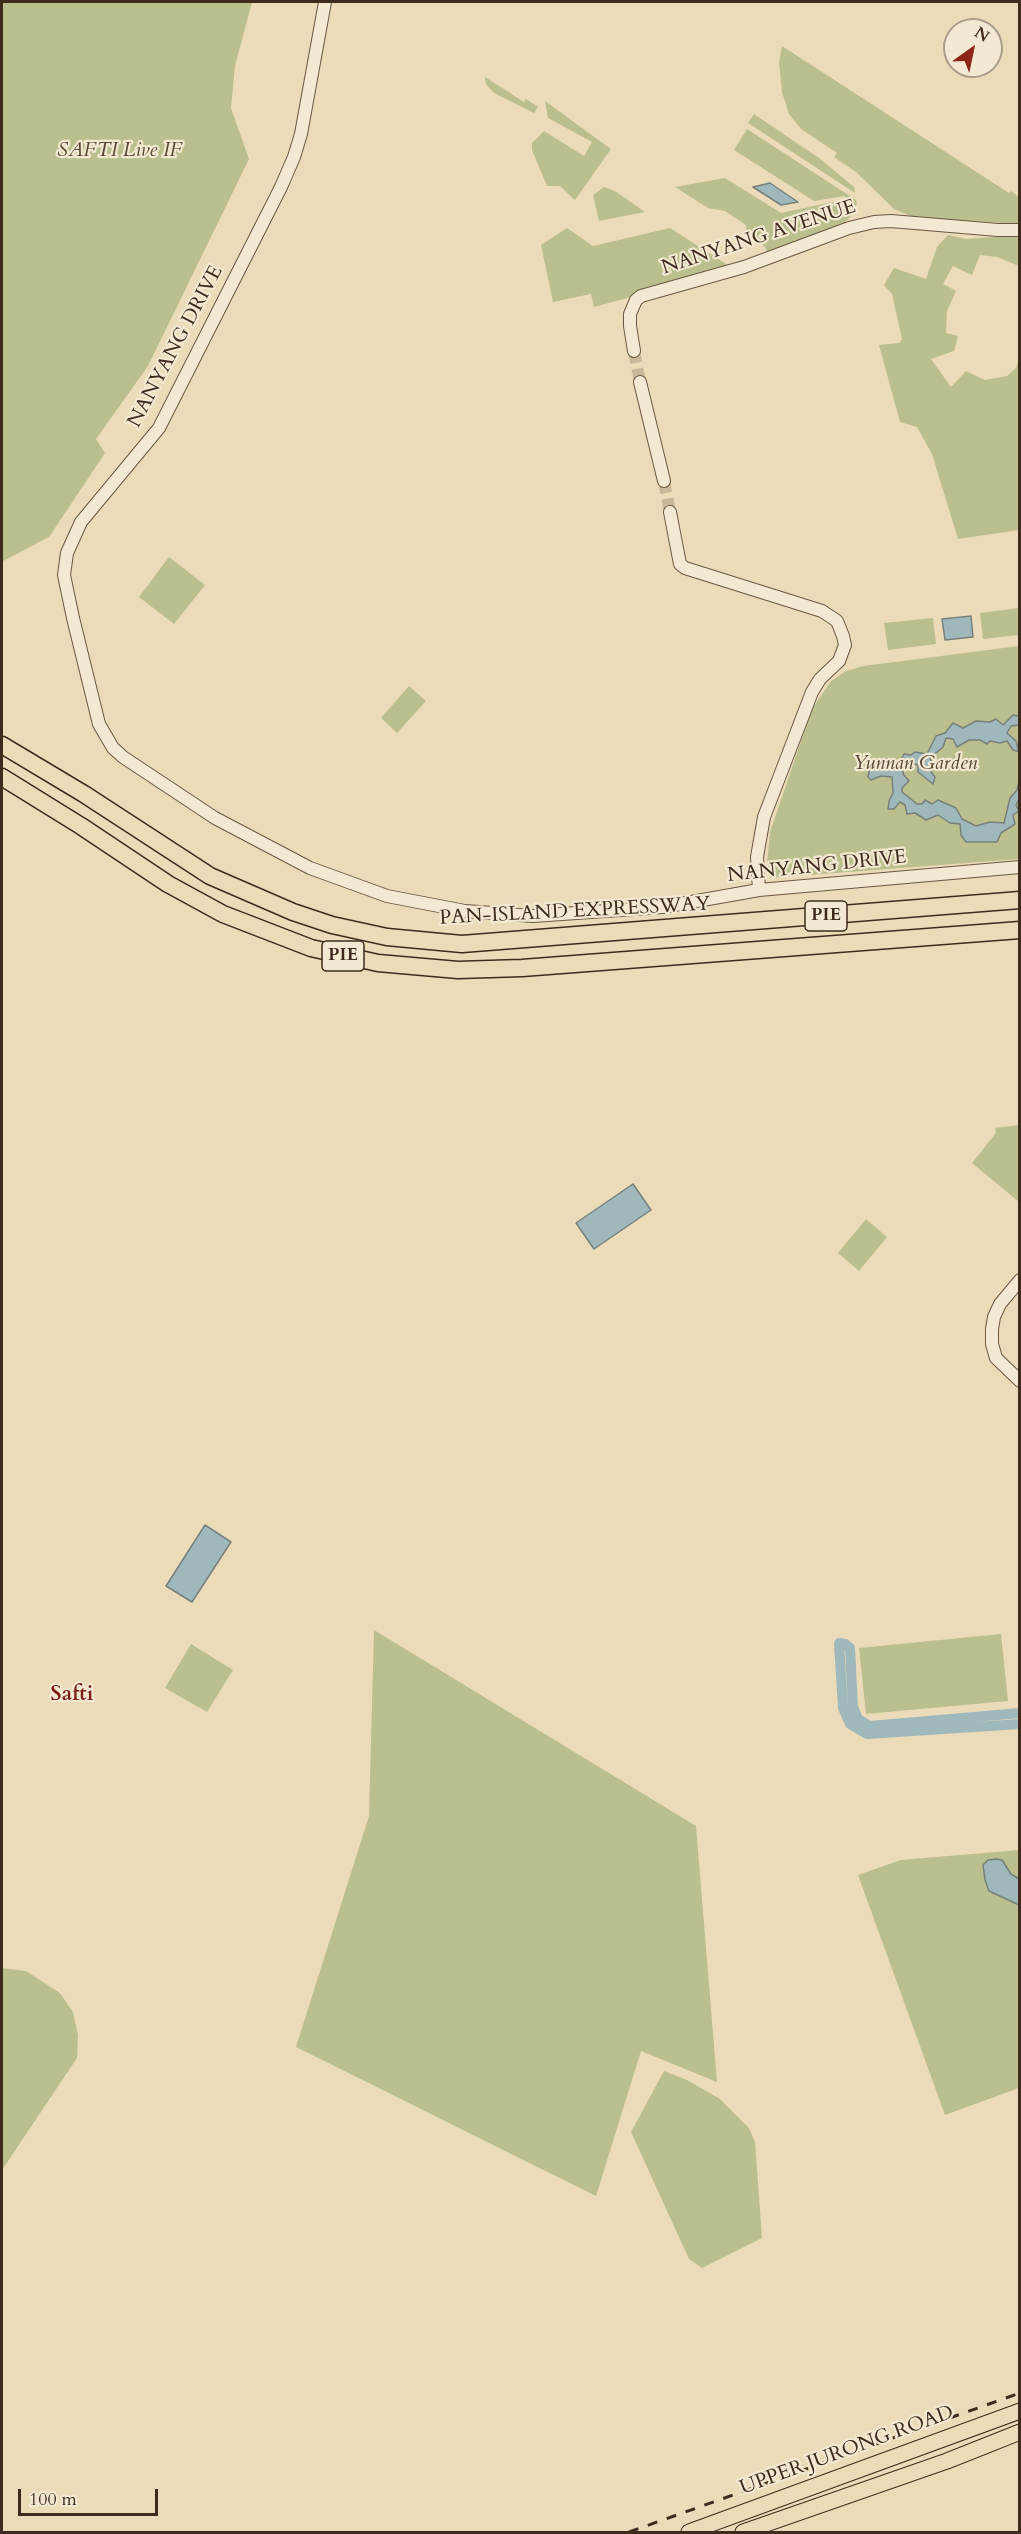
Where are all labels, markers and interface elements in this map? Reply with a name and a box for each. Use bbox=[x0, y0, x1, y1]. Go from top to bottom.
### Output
north arrow bbox=[943, 18, 1003, 78]
text: N bbox=[970, 22, 994, 48]
park label: SAFTI Live IF bbox=[57, 139, 183, 163]
street label: NANYANG AVENUE bbox=[659, 195, 859, 281]
street label: NANYANG DRIVE bbox=[123, 262, 229, 432]
park label: Yunnan Garden bbox=[853, 752, 977, 776]
street label: NANYANG DRIVE bbox=[726, 846, 908, 888]
street label: PAN-ISLAND EXPRESSWAY bbox=[439, 893, 711, 931]
road number: PIE bbox=[805, 901, 847, 931]
road number: PIE bbox=[322, 941, 364, 971]
district label: Safti bbox=[51, 1682, 93, 1708]
street label: UPPER JURONG ROAD bbox=[737, 2401, 957, 2501]
scale bar bbox=[21, 2477, 160, 2515]
text: 100 m bbox=[29, 2487, 77, 2512]

